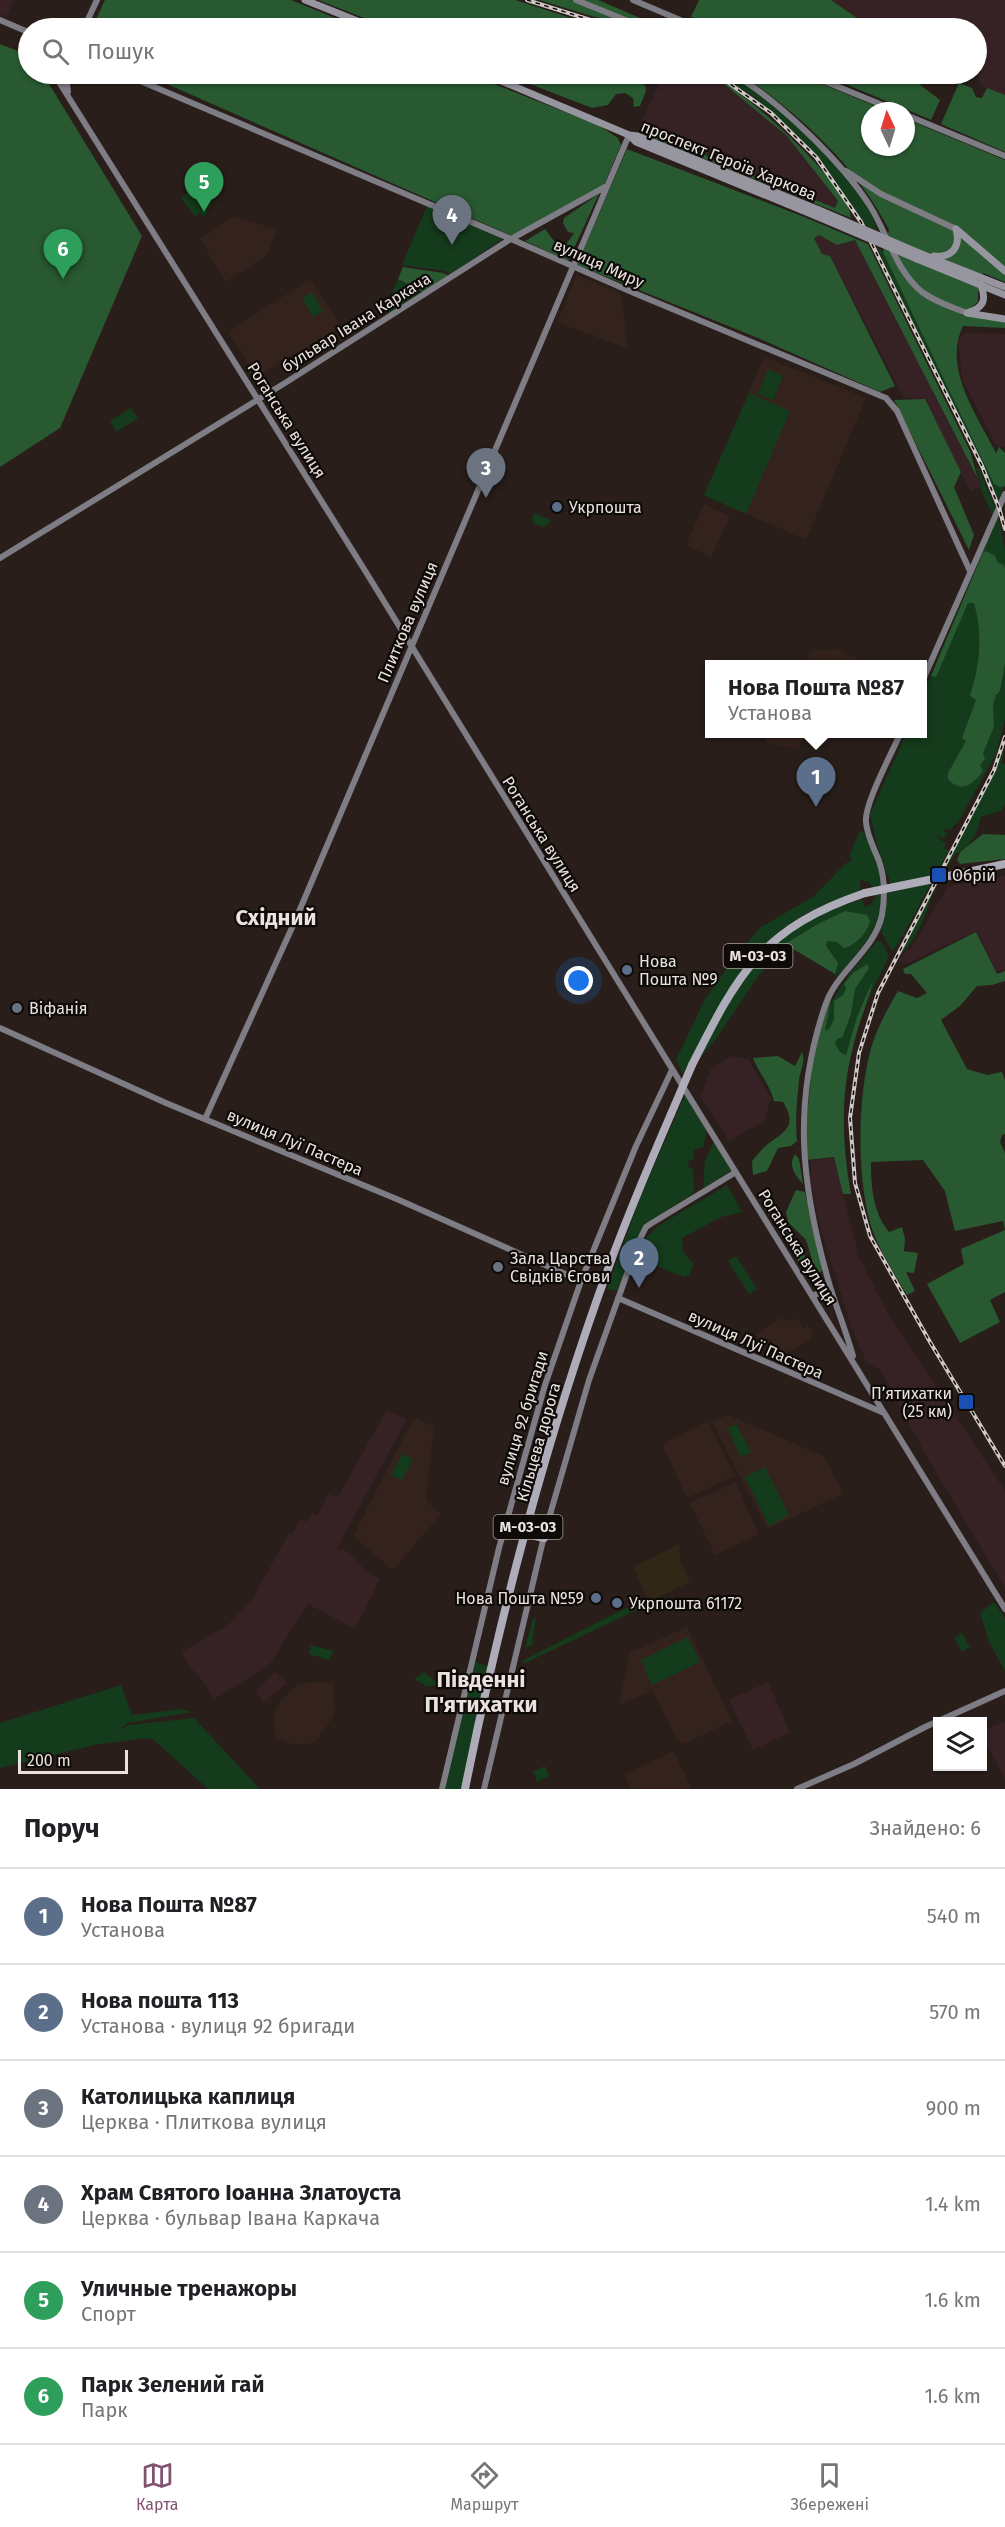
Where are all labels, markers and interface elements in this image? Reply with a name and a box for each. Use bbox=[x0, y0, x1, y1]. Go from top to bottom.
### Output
search box bbox=[18, 18, 987, 84]
icon: search bbox=[39, 35, 72, 68]
text: Пошук bbox=[87, 38, 154, 65]
north arrow bbox=[861, 102, 915, 156]
street label: проспект Героїв Харкова bbox=[638, 117, 819, 204]
pin: 5 bbox=[184, 162, 224, 212]
pin: 4 bbox=[432, 196, 472, 245]
pin: 6 bbox=[44, 230, 82, 279]
street label: вулиця Миру bbox=[551, 235, 647, 292]
street label: бульвар Івана Каркача bbox=[278, 269, 434, 376]
street label: Роганська вулиця bbox=[243, 359, 330, 482]
pin: 3 bbox=[466, 448, 506, 498]
place label: Укрпошта bbox=[569, 498, 642, 517]
marker: Укрпошта bbox=[550, 500, 564, 514]
street label: Плиткова вулиця bbox=[373, 559, 442, 686]
popup bbox=[705, 660, 927, 738]
text: Нова Пошта №87 bbox=[728, 674, 904, 701]
text: Установа bbox=[728, 701, 812, 725]
pin: 1 bbox=[796, 758, 836, 807]
street label: Роганська вулиця bbox=[498, 773, 585, 896]
marker: Обрій bbox=[930, 866, 948, 884]
place label: Обрій bbox=[952, 866, 996, 885]
district label: Східний bbox=[236, 904, 316, 931]
road number: М-03-03 bbox=[724, 944, 792, 968]
place label: Нова Пошта №9 bbox=[639, 952, 718, 989]
marker: Нова Пошта №9 bbox=[620, 963, 634, 977]
your location bbox=[564, 966, 593, 995]
place label: Віфанія bbox=[29, 999, 88, 1018]
marker: Віфанія bbox=[10, 1001, 24, 1015]
street label: вулиця Луї Пастера bbox=[224, 1105, 366, 1180]
street label: Роганська вулиця bbox=[754, 1186, 841, 1309]
pin: 2 bbox=[620, 1238, 658, 1288]
place label: Зала Царства Свідків Єгови bbox=[510, 1249, 610, 1286]
marker: Зала Царства Свідків Єгови bbox=[491, 1260, 505, 1274]
street label: вулиця Луї Пастера bbox=[685, 1306, 826, 1383]
street label: вулиця 92 бригади bbox=[493, 1349, 552, 1488]
street label: Кільцева дорога bbox=[512, 1380, 565, 1504]
place label: Пʼятихатки (25 км) bbox=[871, 1384, 952, 1421]
marker: Пʼятихатки (25 км) bbox=[957, 1393, 975, 1411]
road number: М-03-03 bbox=[494, 1515, 562, 1539]
place label: Нова Пошта №59 bbox=[455, 1589, 584, 1608]
marker: Нова Пошта №59 bbox=[589, 1591, 603, 1605]
place label: Укрпошта 61172 bbox=[629, 1594, 742, 1613]
marker: Укрпошта 61172 bbox=[610, 1596, 624, 1610]
district label: Південні П'ятихатки bbox=[424, 1666, 538, 1718]
map controls bbox=[933, 1717, 987, 1771]
button: layers bbox=[933, 1717, 987, 1771]
scale bar bbox=[18, 1747, 128, 1774]
text: 200 m bbox=[27, 1751, 71, 1770]
text: Поруч bbox=[24, 1813, 100, 1844]
text: Знайдено: 6 bbox=[870, 1816, 981, 1840]
text: Нова Пошта №87 bbox=[81, 1891, 257, 1918]
text: 1 bbox=[39, 1904, 48, 1928]
text: 540 m bbox=[927, 1904, 981, 1928]
text: Установа bbox=[81, 1918, 165, 1942]
text: Нова пошта 113 bbox=[81, 1987, 239, 2014]
text: 2 bbox=[38, 2000, 49, 2024]
text: 570 m bbox=[929, 2000, 981, 2024]
text: Установа · вулиця 92 бригади bbox=[81, 2014, 355, 2038]
text: Католицька каплиця bbox=[81, 2083, 295, 2110]
text: 3 bbox=[38, 2096, 49, 2120]
text: 900 m bbox=[926, 2096, 981, 2120]
text: Церква · Плиткова вулиця bbox=[81, 2110, 327, 2134]
text: Храм Святого Іоанна Златоуста bbox=[81, 2179, 401, 2206]
text: 4 bbox=[38, 2192, 49, 2216]
text: 1.4 km bbox=[925, 2192, 981, 2216]
text: Церква · бульвар Івана Каркача bbox=[81, 2206, 380, 2230]
text: Уличные тренажоры bbox=[81, 2275, 297, 2302]
text: 5 bbox=[38, 2288, 49, 2312]
text: 1.6 km bbox=[924, 2288, 981, 2312]
text: Спорт bbox=[81, 2302, 136, 2326]
text: Парк Зелений гай bbox=[81, 2371, 264, 2398]
text: 6 bbox=[38, 2384, 49, 2408]
text: 1.6 km bbox=[924, 2384, 981, 2408]
text: Парк bbox=[81, 2398, 128, 2422]
tab: Карта bbox=[136, 2459, 178, 2514]
tab: Маршрут bbox=[451, 2459, 518, 2514]
tab: Збережені bbox=[790, 2459, 869, 2514]

